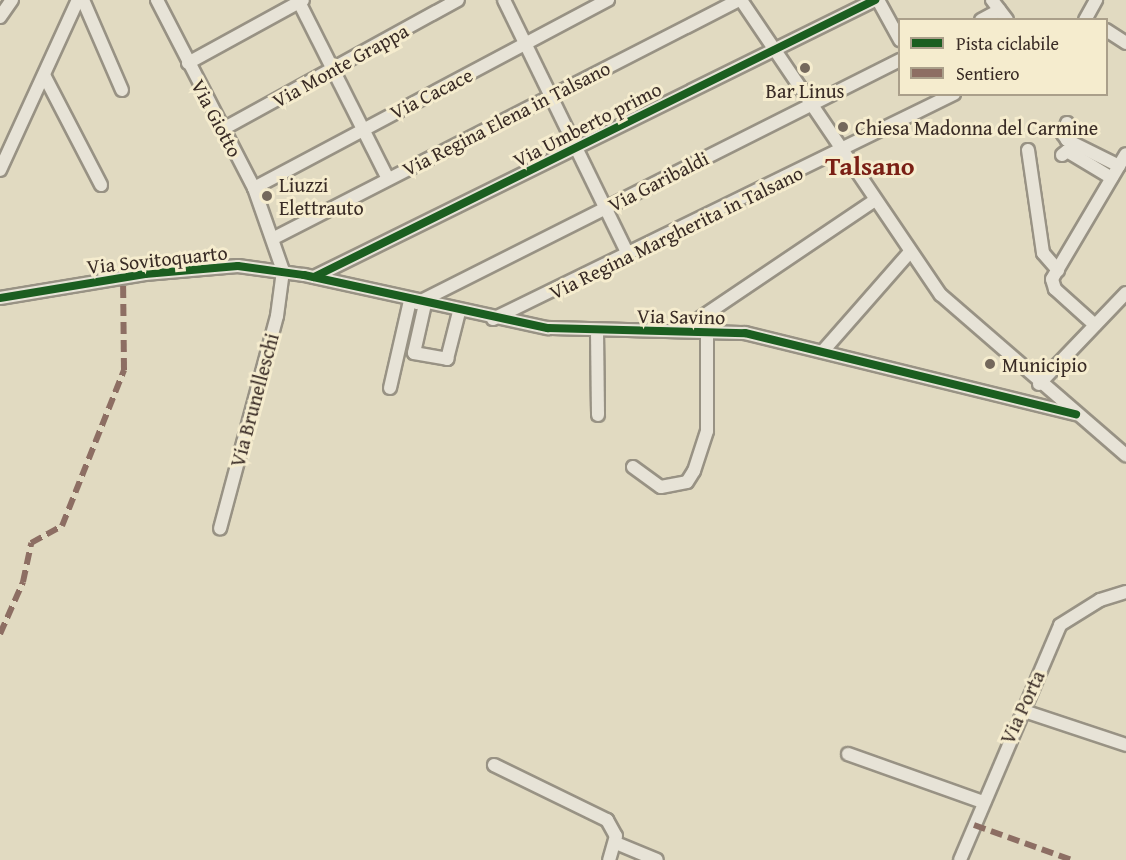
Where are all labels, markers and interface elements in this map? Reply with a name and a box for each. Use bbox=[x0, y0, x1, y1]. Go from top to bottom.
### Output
street label: Via Monte Grappa bbox=[268, 18, 412, 112]
legend bbox=[898, 18, 1108, 96]
text: Pista ciclabile bbox=[956, 30, 1059, 57]
street label: Via Regina Elena in Talsano bbox=[398, 55, 614, 181]
text: Sentiero bbox=[956, 60, 1020, 87]
marker: Bar Linus bbox=[798, 61, 812, 75]
street label: Via Cacace bbox=[386, 62, 476, 124]
street label: Via Giotto bbox=[187, 75, 247, 161]
street label: Via Umberto primo bbox=[509, 76, 665, 172]
place label: Bar Linus bbox=[766, 78, 844, 102]
place label: Chiesa Madonna del Carmine bbox=[855, 115, 1098, 139]
marker: Chiesa Madonna del Carmine bbox=[836, 120, 850, 134]
street label: Via Garibaldi bbox=[604, 145, 712, 217]
district label: Talsano bbox=[825, 150, 915, 182]
street label: Via Regina Margherita in Talsano bbox=[545, 160, 807, 304]
place label: Liuzzi Elettrauto bbox=[279, 172, 364, 219]
marker: Liuzzi Elettrauto bbox=[260, 189, 274, 203]
street label: Via Sovitoquarto bbox=[85, 240, 229, 278]
street label: Via Savino bbox=[637, 303, 725, 329]
street label: Via Brunelleschi bbox=[225, 330, 283, 470]
place label: Municipio bbox=[1002, 352, 1087, 376]
marker: Municipio bbox=[983, 357, 997, 371]
street label: Via Porta bbox=[995, 666, 1049, 748]

